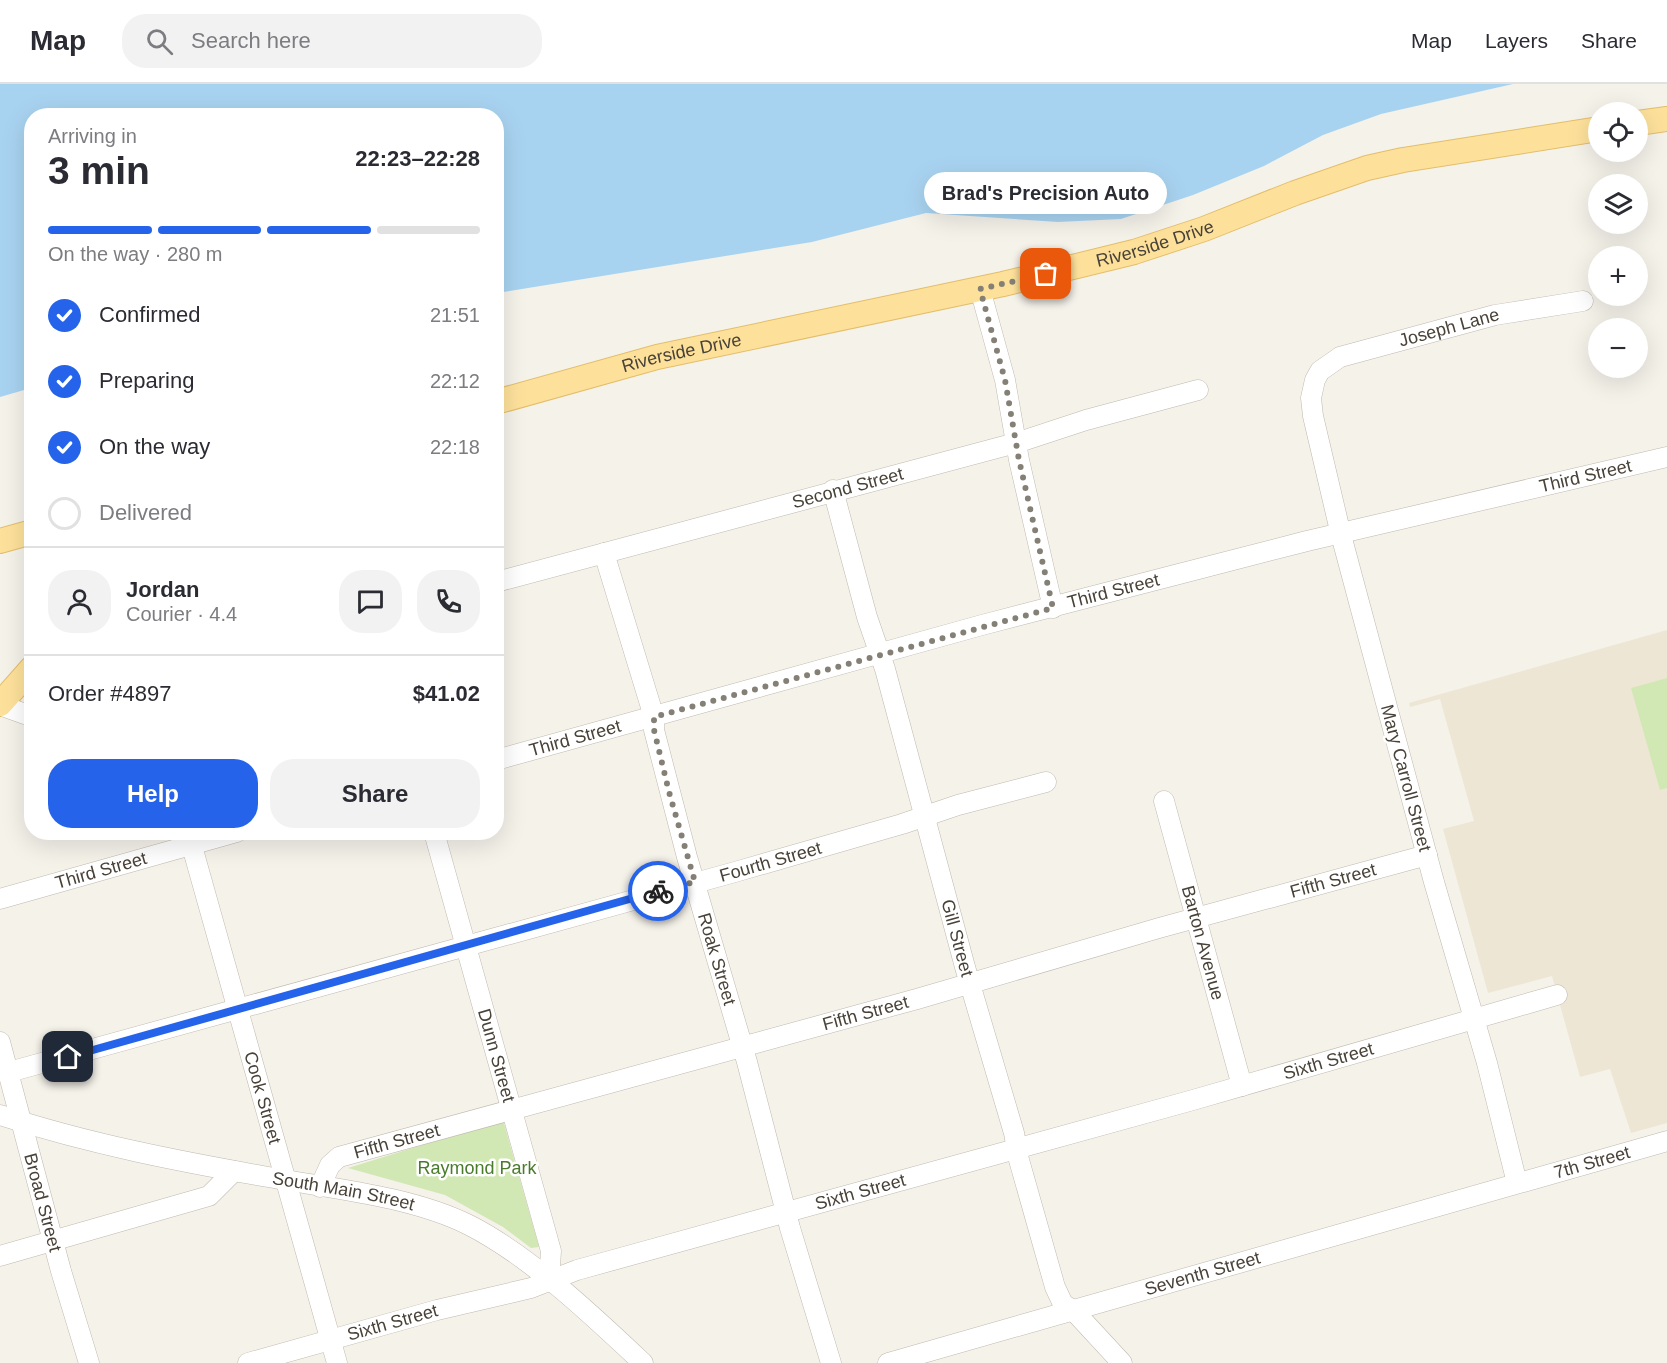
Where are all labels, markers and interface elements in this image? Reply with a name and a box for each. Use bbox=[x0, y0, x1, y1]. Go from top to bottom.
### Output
search box bbox=[122, 14, 542, 68]
text: Map bbox=[30, 25, 86, 56]
icon: search bbox=[143, 25, 176, 58]
text: Search here bbox=[191, 28, 311, 53]
text: Map bbox=[1411, 29, 1452, 52]
text: Layers bbox=[1485, 29, 1548, 52]
text: Share bbox=[1581, 29, 1637, 52]
map controls bbox=[1588, 102, 1648, 378]
button: locate bbox=[1588, 102, 1648, 162]
text: Arriving in bbox=[48, 125, 137, 147]
text: 22:23–22:28 bbox=[355, 146, 480, 171]
text: 3 min bbox=[48, 149, 150, 192]
callout: Brad's Precision Auto bbox=[924, 172, 1168, 214]
button: layers bbox=[1588, 174, 1648, 234]
text: Brad's Precision Auto bbox=[942, 182, 1149, 204]
street label: Riverside Drive bbox=[1094, 216, 1217, 271]
text: On the way · 280 m bbox=[48, 243, 223, 265]
button: + bbox=[1588, 246, 1648, 306]
pin bbox=[1020, 248, 1071, 299]
icon: bag bbox=[1029, 257, 1062, 290]
icon: check bbox=[48, 299, 81, 332]
text: Confirmed bbox=[99, 302, 200, 327]
text: 21:51 bbox=[430, 304, 480, 326]
street label: Joseph Lane bbox=[1397, 304, 1501, 351]
button: − bbox=[1588, 318, 1648, 378]
street label: Riverside Drive bbox=[619, 329, 743, 376]
icon: check bbox=[48, 365, 81, 398]
text: Preparing bbox=[99, 368, 194, 393]
text: 22:12 bbox=[430, 370, 480, 392]
icon: check bbox=[48, 431, 81, 464]
text: On the way bbox=[99, 434, 210, 459]
text: 22:18 bbox=[430, 436, 480, 458]
street label: Third Street bbox=[1537, 456, 1634, 496]
street label: Second Street bbox=[790, 464, 905, 512]
text: Delivered bbox=[99, 500, 192, 525]
button: person bbox=[48, 570, 111, 633]
button: chat bbox=[339, 570, 402, 633]
button: phone bbox=[417, 570, 480, 633]
street label: Third Street bbox=[1065, 570, 1161, 612]
text: Jordan bbox=[126, 577, 199, 602]
text: Courier · 4.4 bbox=[126, 603, 237, 625]
text: Order #4897 bbox=[48, 681, 172, 706]
text: $41.02 bbox=[413, 681, 480, 706]
street label: Mary Carroll Street bbox=[1377, 702, 1435, 854]
street label: Third Street bbox=[527, 716, 623, 760]
button: Help bbox=[48, 759, 258, 828]
button: Share bbox=[270, 759, 480, 828]
street label: Fourth Street bbox=[717, 838, 824, 886]
street label: Third Street bbox=[53, 848, 149, 893]
street label: Fifth Street bbox=[1288, 859, 1378, 902]
courier bbox=[628, 861, 688, 921]
icon: bike bbox=[642, 875, 675, 908]
street label: Barton Avenue bbox=[1178, 883, 1228, 1002]
street label: Gill Street bbox=[937, 897, 977, 979]
street label: Roak Street bbox=[694, 911, 740, 1008]
street label: Fifth Street bbox=[820, 992, 911, 1034]
street label: Dunn Street bbox=[474, 1006, 519, 1104]
pin bbox=[42, 1031, 93, 1082]
street label: Sixth Street bbox=[1281, 1038, 1376, 1084]
icon: home bbox=[51, 1040, 84, 1073]
street label: Cook Street bbox=[240, 1049, 285, 1146]
street label: Fifth Street bbox=[352, 1120, 442, 1163]
street label: 7th Street bbox=[1552, 1142, 1632, 1183]
street label: Broad Street bbox=[20, 1151, 65, 1254]
park label: Raymond Park bbox=[417, 1158, 538, 1178]
street label: South Main Street bbox=[271, 1168, 417, 1214]
street label: Sixth Street bbox=[813, 1170, 908, 1214]
street label: Seventh Street bbox=[1142, 1247, 1263, 1299]
street label: Sixth Street bbox=[345, 1300, 440, 1345]

